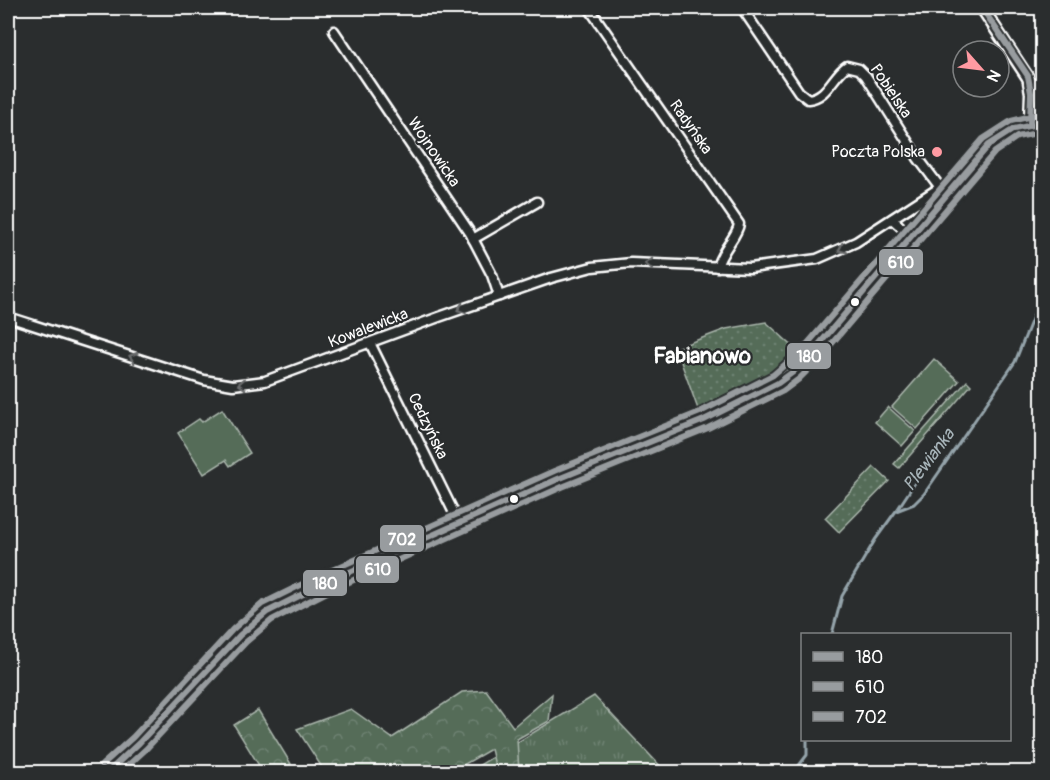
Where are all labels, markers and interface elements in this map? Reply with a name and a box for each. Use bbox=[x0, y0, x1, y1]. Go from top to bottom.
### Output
north arrow bbox=[951, 39, 1011, 99]
street label: Pobielska bbox=[866, 60, 916, 122]
text: N bbox=[982, 66, 1005, 85]
street label: Radyńska bbox=[665, 96, 717, 158]
street label: Wojnowicka bbox=[403, 113, 465, 191]
place label: Poczta Polska bbox=[831, 142, 925, 162]
marker: Poczta Polska bbox=[930, 145, 944, 159]
one-way arrow bbox=[837, 241, 848, 253]
line badge: 610 bbox=[878, 248, 924, 276]
text: 610 bbox=[888, 253, 914, 273]
one-way arrow bbox=[645, 258, 654, 270]
unlabelled marker bbox=[849, 296, 861, 308]
one-way arrow bbox=[456, 301, 467, 314]
street label: Kowalewicka bbox=[325, 304, 411, 352]
district label: Fabianowo bbox=[653, 342, 751, 370]
line badge: 180 bbox=[786, 342, 832, 370]
text: 180 bbox=[796, 347, 822, 367]
one-way arrow bbox=[129, 352, 139, 365]
one-way arrow bbox=[238, 378, 247, 391]
street label: Cedzyńska bbox=[403, 390, 453, 462]
water label: Plewianka bbox=[898, 423, 961, 496]
unlabelled marker bbox=[508, 493, 520, 505]
line badge: 702 bbox=[379, 524, 425, 553]
text: 702 bbox=[388, 530, 416, 550]
line badge: 610 bbox=[355, 555, 400, 584]
text: 610 bbox=[365, 560, 391, 580]
line badge: 180 bbox=[302, 569, 348, 597]
text: 180 bbox=[312, 574, 338, 594]
legend bbox=[801, 633, 1011, 741]
text: 180 bbox=[855, 646, 883, 669]
text: 610 bbox=[855, 676, 885, 699]
text: 702 bbox=[855, 706, 887, 729]

